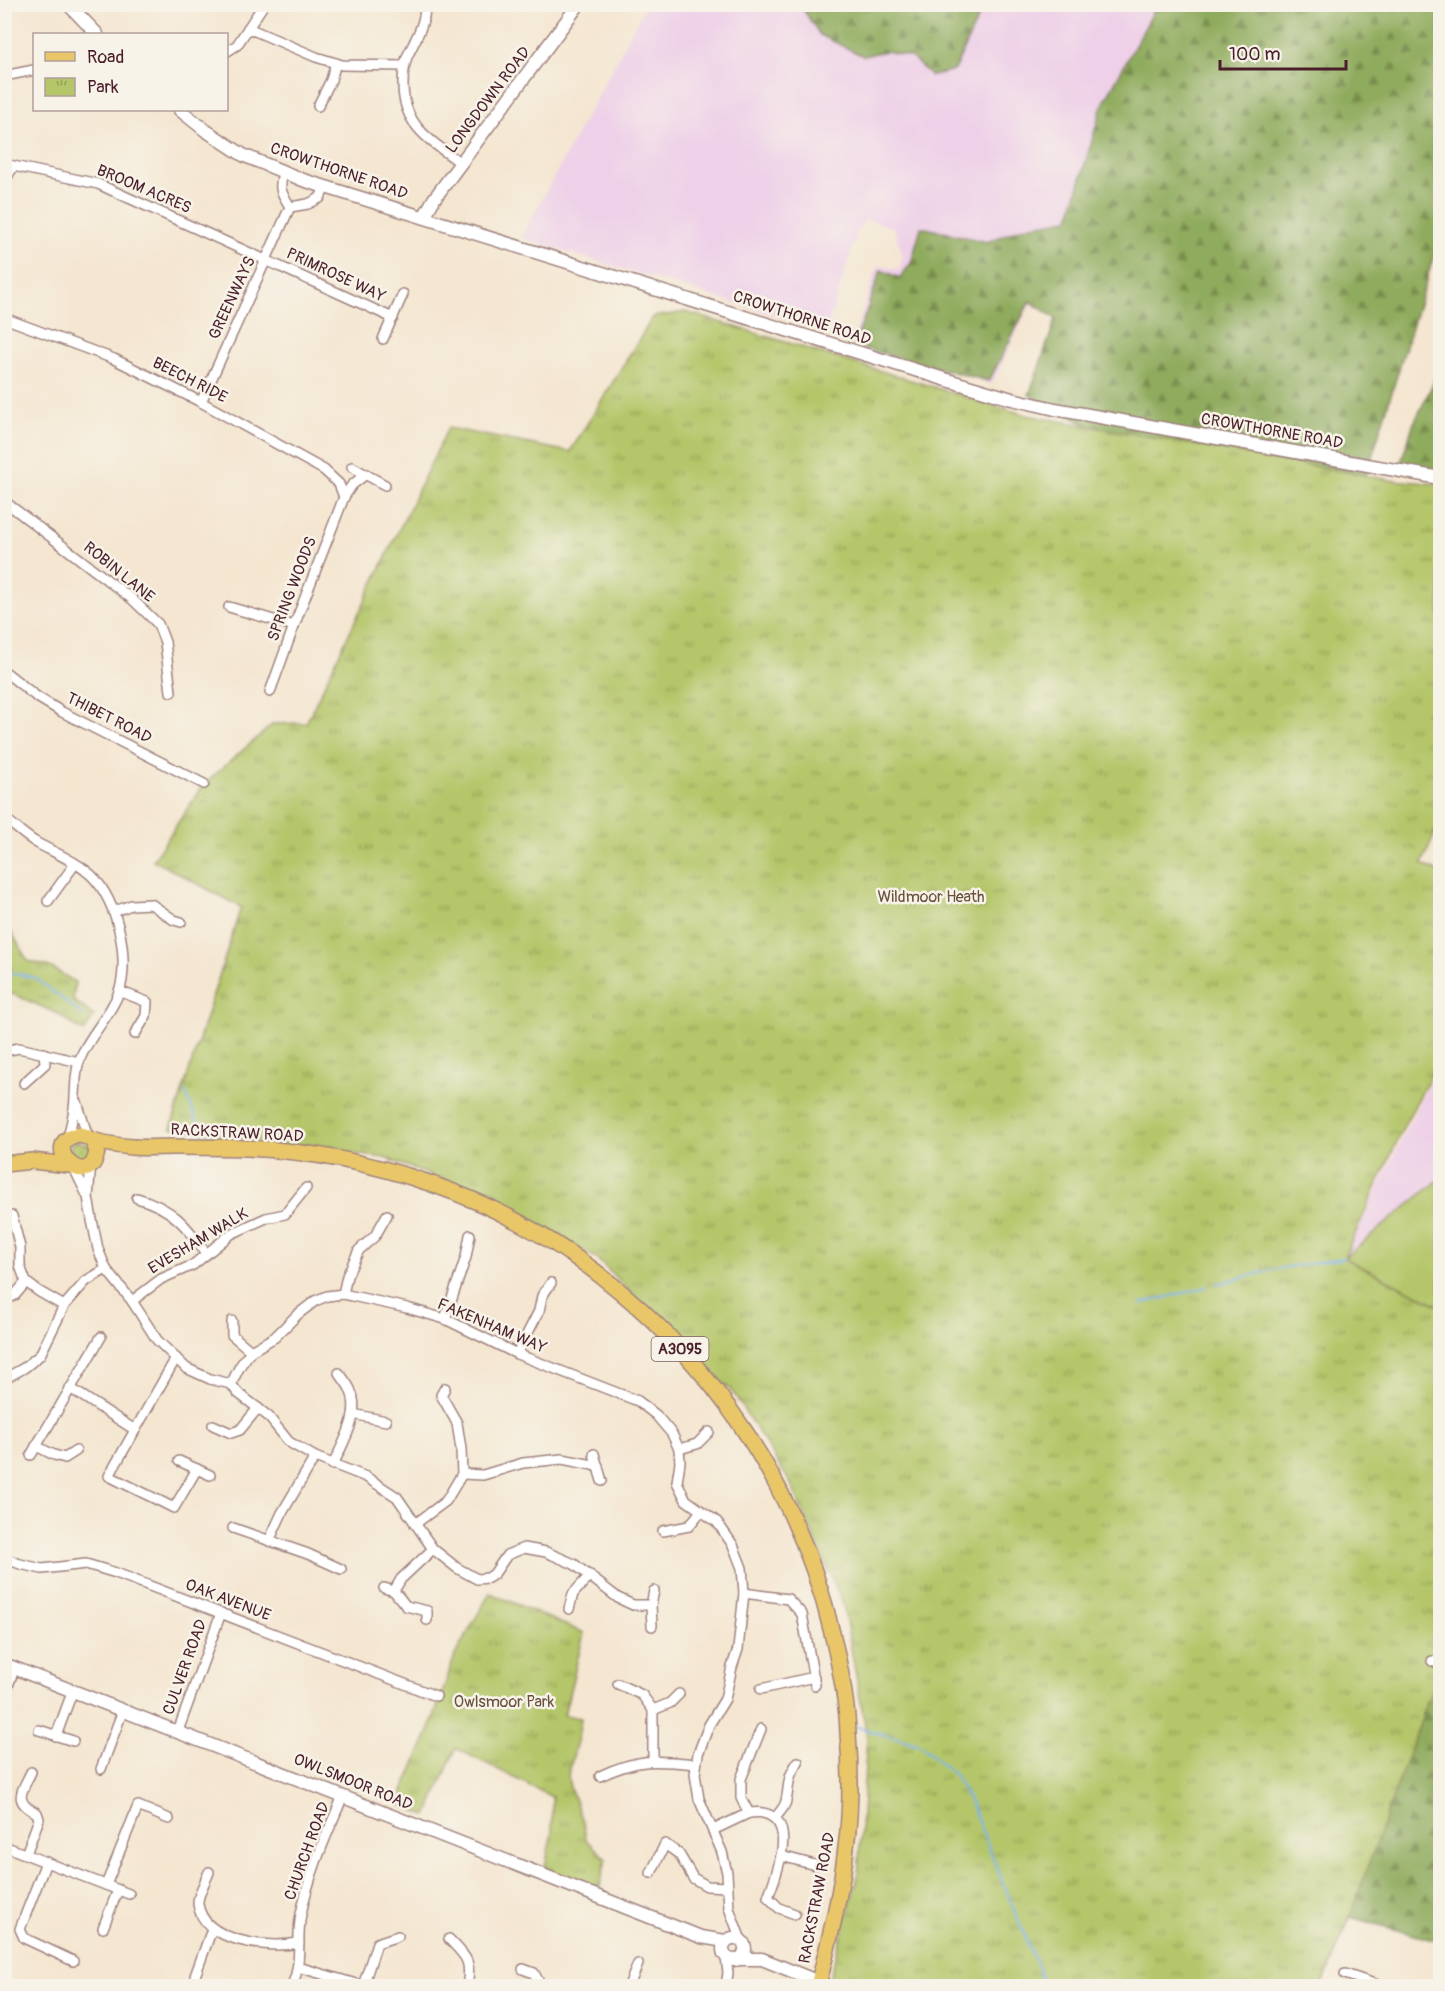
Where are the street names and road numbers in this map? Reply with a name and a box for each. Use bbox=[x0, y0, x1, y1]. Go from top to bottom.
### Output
street label: LONGDOWN ROAD bbox=[441, 43, 535, 157]
street label: CROWTHORNE ROAD bbox=[268, 138, 410, 204]
street label: BROOM ACRES bbox=[94, 160, 194, 218]
street label: PRIMROSE WAY bbox=[283, 243, 389, 307]
street label: GREENWAYS bbox=[204, 253, 260, 343]
street label: CROWTHORNE ROAD bbox=[731, 286, 873, 350]
street label: BEECH RIDE bbox=[149, 353, 231, 407]
street label: CROWTHORNE ROAD bbox=[1199, 409, 1345, 453]
street label: SPRING WOODS bbox=[263, 534, 321, 644]
street label: ROBIN LANE bbox=[79, 537, 159, 607]
street label: THIBET ROAD bbox=[63, 688, 155, 748]
street label: RACKSTRAW ROAD bbox=[170, 1120, 304, 1146]
street label: EVESHAM WALK bbox=[144, 1203, 252, 1279]
street label: FAKENHAM WAY bbox=[434, 1294, 550, 1358]
road number: A3095 bbox=[652, 1337, 708, 1361]
street label: OAK AVENUE bbox=[182, 1575, 274, 1625]
street label: CULVER ROAD bbox=[159, 1617, 211, 1717]
street label: OWLSMOOR ROAD bbox=[291, 1749, 415, 1815]
street label: CHURCH ROAD bbox=[280, 1799, 334, 1903]
street label: RACKSTRAW ROAD bbox=[794, 1831, 840, 1965]

